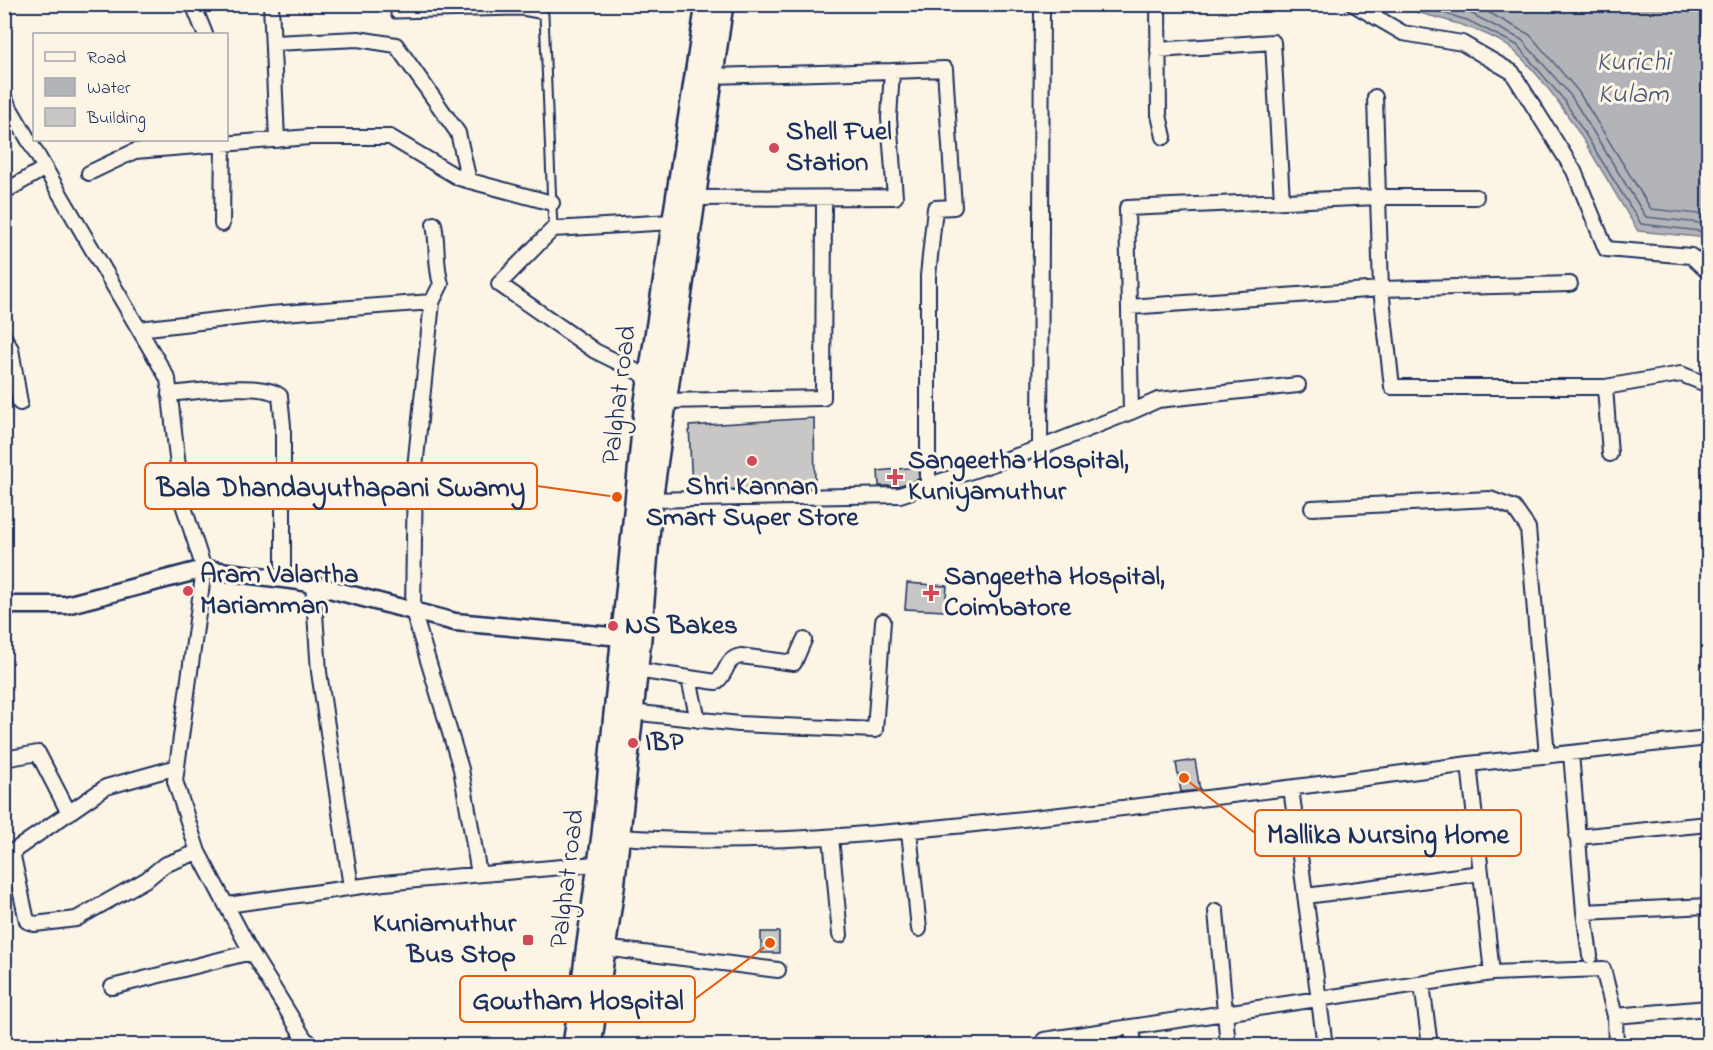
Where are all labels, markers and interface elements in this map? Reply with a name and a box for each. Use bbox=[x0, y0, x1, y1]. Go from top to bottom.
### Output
legend bbox=[33, 33, 228, 141]
water label: Kurichi Kulam bbox=[1596, 43, 1673, 116]
text: Road bbox=[87, 46, 126, 72]
text: Water bbox=[87, 76, 131, 102]
text: Building bbox=[86, 106, 146, 133]
place label: Shell Fuel Station bbox=[786, 113, 892, 183]
marker: Shell Fuel Station bbox=[767, 141, 781, 155]
street label: Palghat road bbox=[592, 323, 648, 467]
place label: Sangeetha Hospital, Kuniyamuthur bbox=[908, 442, 1129, 512]
marker: Shri Kannan Smart Super Store bbox=[745, 454, 759, 468]
callout: Bala Dhandayuthapani Swamy bbox=[145, 463, 537, 509]
place label: Shri Kannan Smart Super Store bbox=[646, 468, 859, 538]
marker: Sangeetha Hospital, Kuniyamuthur bbox=[886, 468, 904, 486]
text: Bala Dhandayuthapani Swamy bbox=[155, 469, 525, 510]
place label: Aram Valartha Mariamman bbox=[200, 556, 359, 626]
place label: Sangeetha Hospital, Coimbatore bbox=[944, 558, 1165, 628]
marker: Aram Valartha Mariamman bbox=[181, 584, 195, 598]
marker: Sangeetha Hospital, Coimbatore bbox=[922, 584, 940, 602]
place label: NS Bakes bbox=[625, 607, 738, 646]
marker: NS Bakes bbox=[606, 619, 620, 633]
place label: IBP bbox=[645, 724, 684, 763]
marker: IBP bbox=[626, 736, 640, 750]
street label: Palghat road bbox=[540, 807, 596, 951]
callout: Mallika Nursing Home bbox=[1255, 810, 1521, 856]
text: Mallika Nursing Home bbox=[1267, 816, 1511, 858]
place label: Kuniamuthur Bus Stop bbox=[373, 905, 517, 975]
marker: Kuniamuthur Bus Stop bbox=[521, 933, 535, 947]
callout: Gowtham Hospital bbox=[460, 976, 695, 1022]
text: Gowtham Hospital bbox=[472, 982, 684, 1023]

